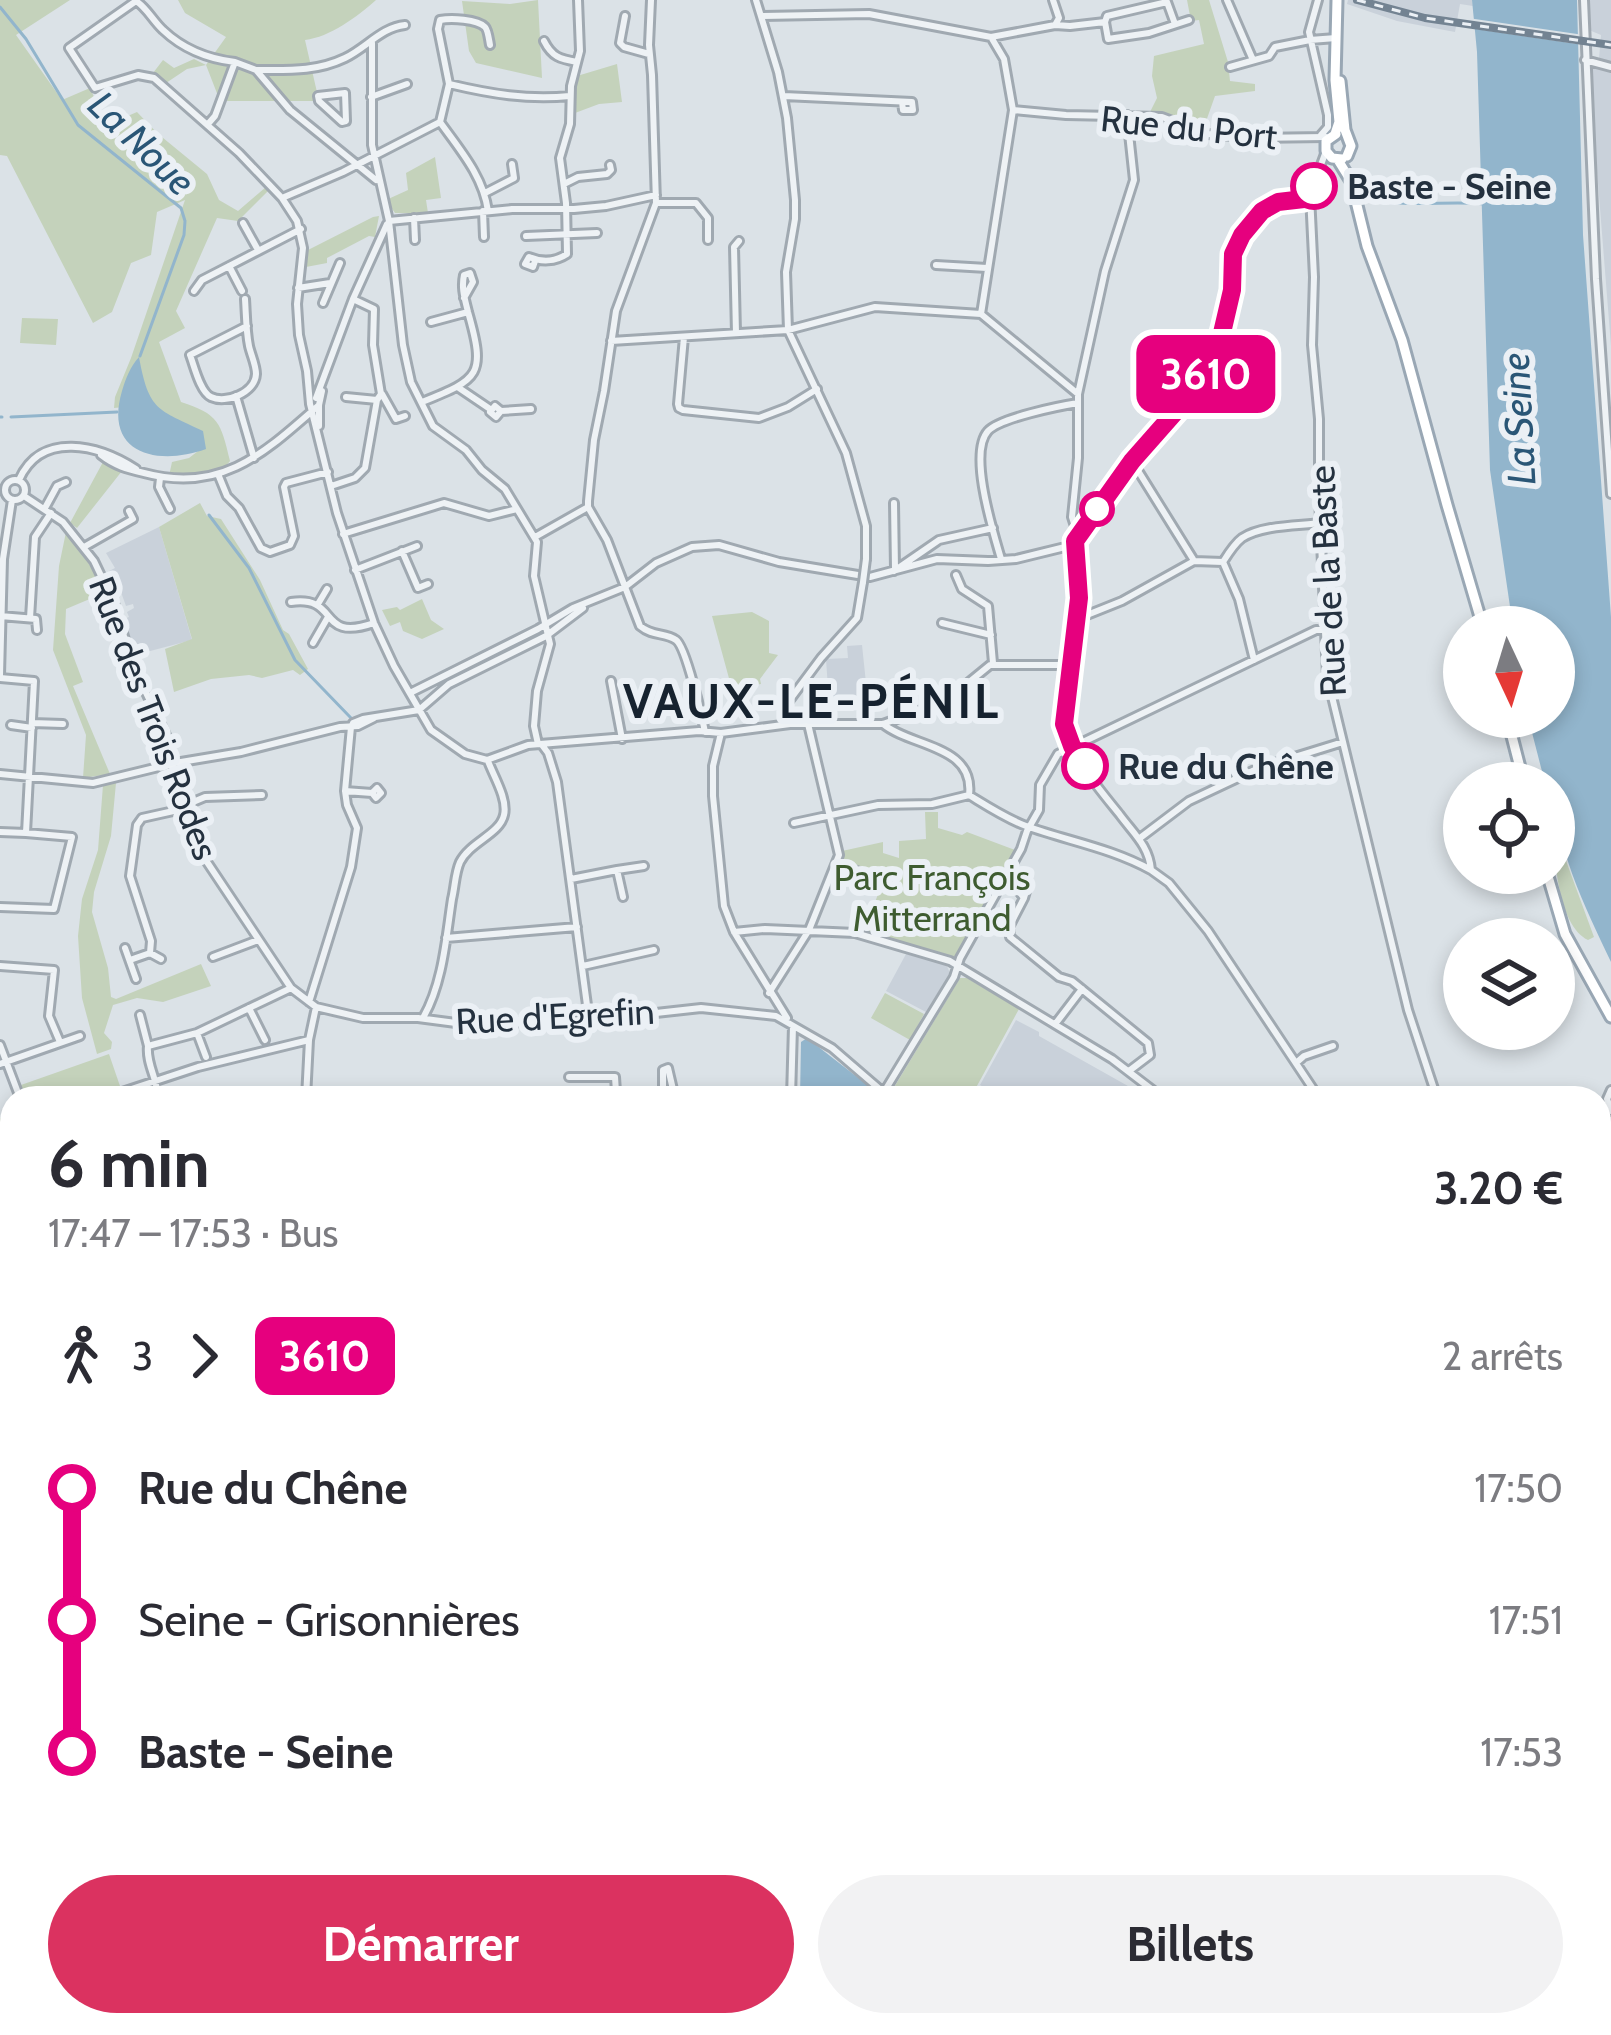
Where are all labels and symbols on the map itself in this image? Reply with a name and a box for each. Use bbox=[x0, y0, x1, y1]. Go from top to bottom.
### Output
water label: La Noue bbox=[79, 81, 205, 205]
street label: Rue du Port bbox=[1099, 96, 1279, 158]
marker: Baste - Seine bbox=[1292, 164, 1336, 208]
place label: Baste - Seine bbox=[1347, 164, 1551, 208]
line badge: 3610 bbox=[1122, 335, 1290, 413]
water label: La Seine bbox=[1491, 352, 1545, 486]
street label: Rue de la Baste bbox=[1299, 464, 1355, 698]
unlabelled marker bbox=[1081, 493, 1113, 525]
street label: Rue des Trois Rodes bbox=[80, 570, 228, 866]
north arrow bbox=[1443, 606, 1575, 738]
district label: VAUX-LE-PÉNIL bbox=[623, 672, 1001, 730]
marker: Rue du Chêne bbox=[1063, 744, 1107, 788]
place label: Rue du Chêne bbox=[1118, 744, 1334, 788]
park label: Parc François Mitterrand bbox=[834, 855, 1030, 940]
street label: Rue d'Egrefin bbox=[454, 989, 656, 1043]

